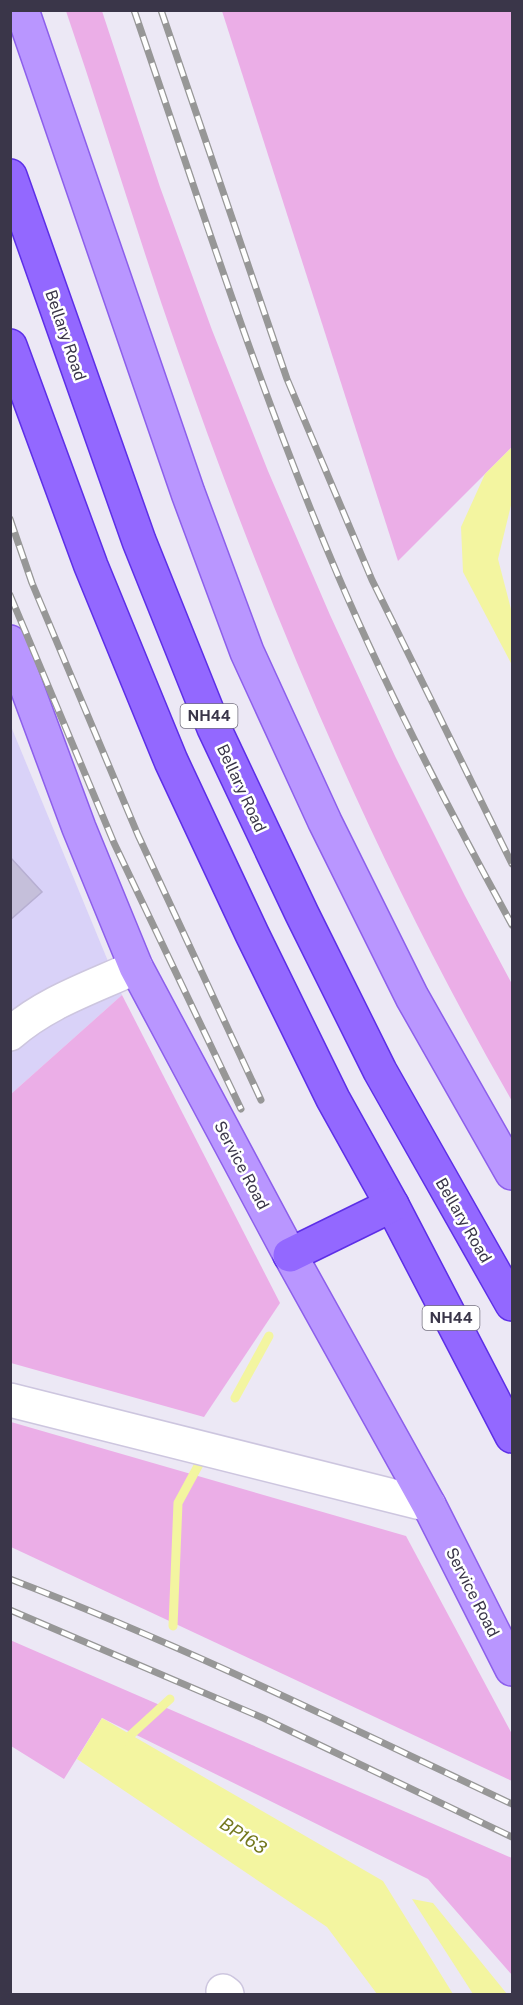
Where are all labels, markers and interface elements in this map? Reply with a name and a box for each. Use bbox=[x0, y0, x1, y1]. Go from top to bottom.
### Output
street label: Bellary Road bbox=[41, 287, 90, 383]
road number: NH44 bbox=[180, 704, 238, 728]
street label: Bellary Road bbox=[213, 741, 270, 835]
street label: Service Road bbox=[210, 1118, 273, 1213]
street label: Bellary Road bbox=[432, 1174, 496, 1266]
road number: NH44 bbox=[422, 1306, 480, 1330]
street label: Service Road bbox=[442, 1544, 503, 1640]
water label: BP163 bbox=[216, 1813, 271, 1858]

